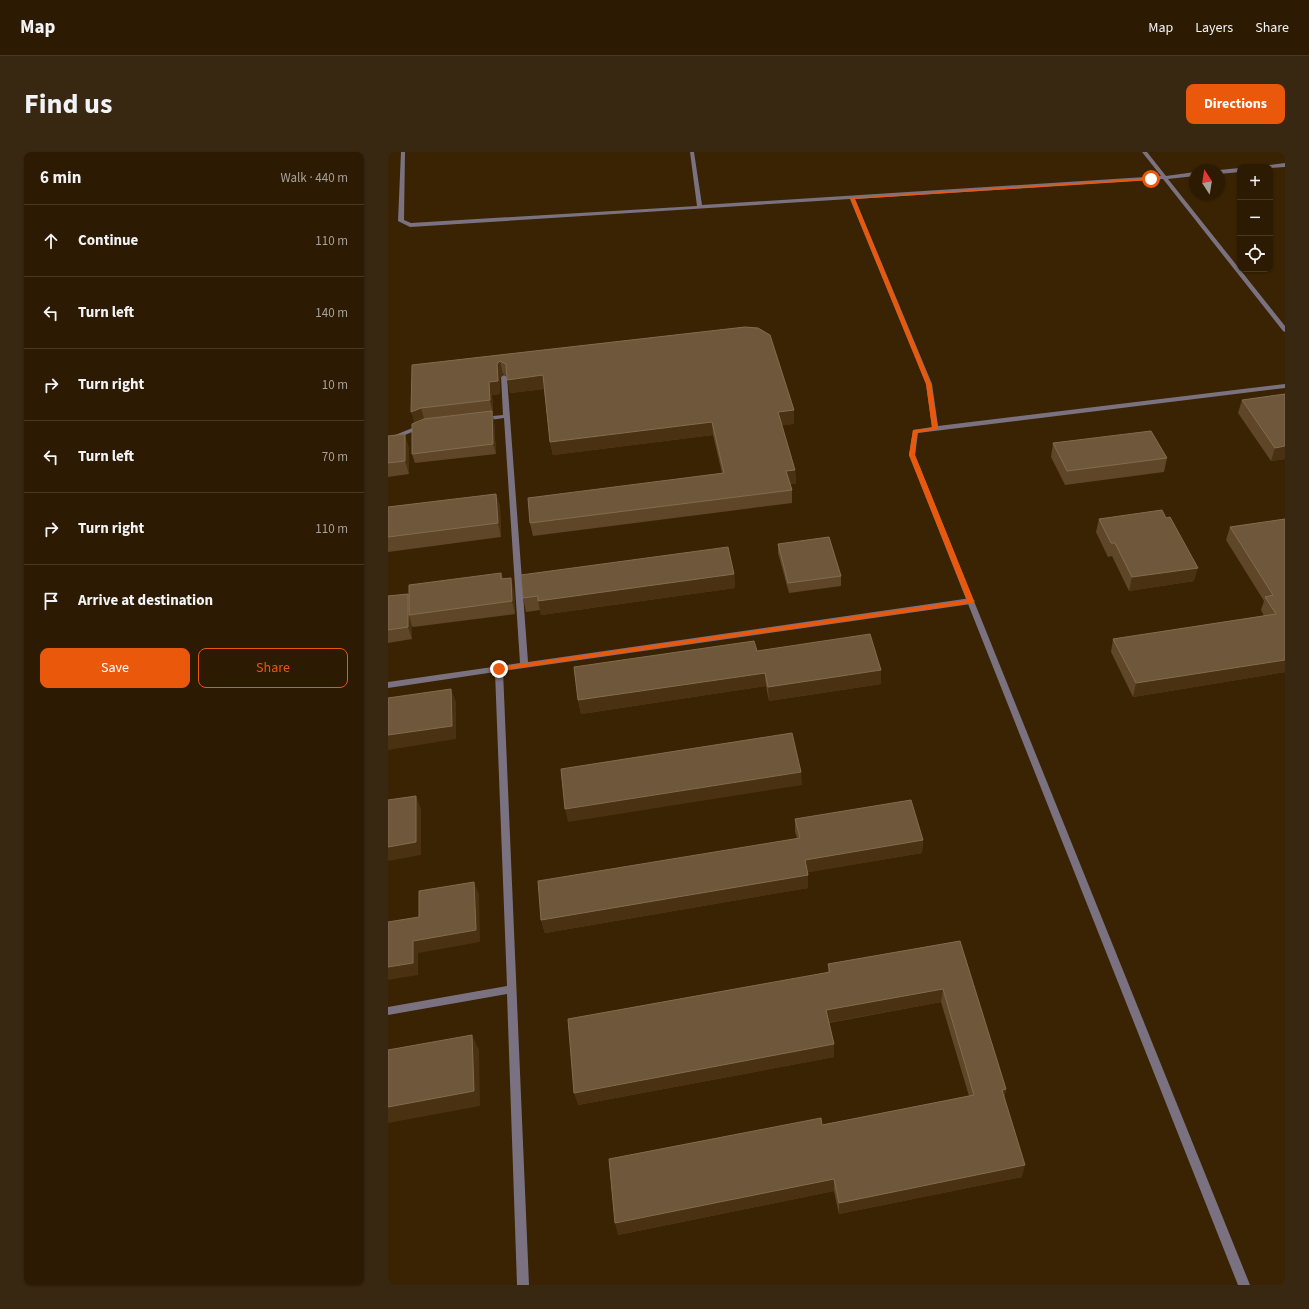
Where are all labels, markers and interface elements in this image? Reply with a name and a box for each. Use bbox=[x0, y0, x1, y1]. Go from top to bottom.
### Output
text: Map bbox=[20, 14, 55, 41]
text: Map bbox=[1148, 18, 1173, 38]
text: Layers bbox=[1195, 18, 1233, 38]
text: Share bbox=[1255, 18, 1289, 38]
text: Find us bbox=[24, 84, 112, 124]
button: Directions bbox=[1186, 84, 1285, 124]
north arrow bbox=[1189, 164, 1225, 200]
map controls bbox=[1237, 164, 1273, 272]
button: + bbox=[1237, 164, 1273, 200]
text: 6 min bbox=[40, 166, 81, 190]
text: Walk · 440 m bbox=[280, 169, 348, 187]
route start bbox=[1142, 170, 1160, 188]
button: − bbox=[1237, 200, 1273, 236]
icon: ahead bbox=[40, 230, 62, 252]
text: Continue bbox=[78, 230, 138, 251]
text: 110 m bbox=[315, 232, 348, 250]
button: locate bbox=[1237, 236, 1273, 272]
icon: left bbox=[40, 302, 62, 324]
text: Turn left bbox=[78, 302, 134, 323]
text: 140 m bbox=[315, 304, 348, 322]
icon: right bbox=[40, 374, 62, 396]
text: Turn right bbox=[78, 374, 144, 395]
text: 10 m bbox=[322, 376, 348, 394]
icon: left bbox=[40, 446, 62, 468]
text: Turn left bbox=[78, 446, 134, 467]
text: 70 m bbox=[322, 448, 348, 466]
icon: right bbox=[40, 518, 62, 540]
text: Turn right bbox=[78, 518, 144, 539]
text: 110 m bbox=[315, 520, 348, 538]
icon: arrive bbox=[40, 590, 62, 612]
text: Arrive at destination bbox=[78, 590, 213, 611]
button: Save bbox=[40, 648, 190, 688]
button: Share bbox=[198, 648, 348, 688]
route end bbox=[490, 660, 508, 678]

